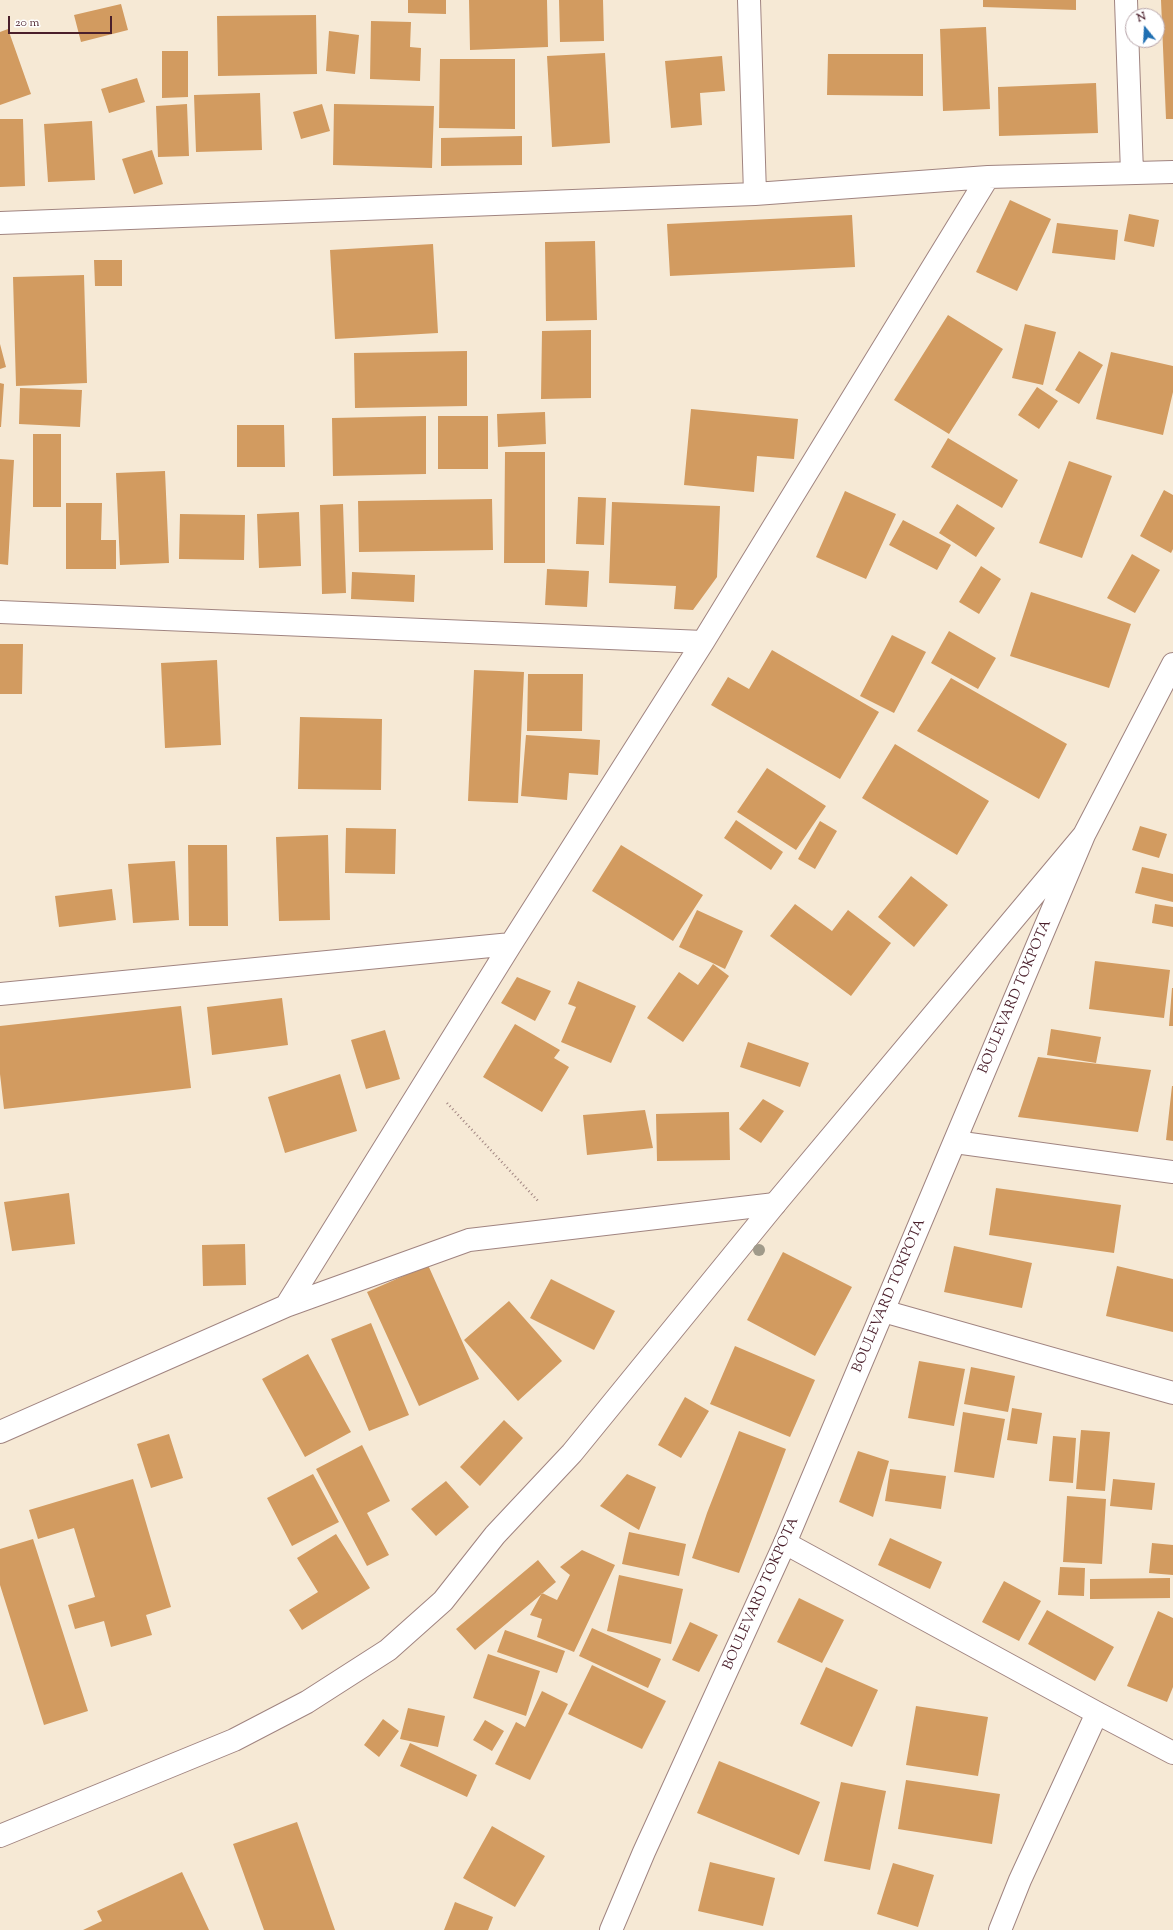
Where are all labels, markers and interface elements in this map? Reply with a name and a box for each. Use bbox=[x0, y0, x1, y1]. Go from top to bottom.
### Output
scale bar bbox=[10, 8, 114, 34]
north arrow bbox=[1125, 8, 1165, 48]
text: N bbox=[1135, 9, 1148, 27]
text: 20 m bbox=[15, 14, 39, 32]
street label: BOULEVARD TOKPOTA bbox=[976, 917, 1056, 1077]
street label: BOULEVARD TOKPOTA bbox=[850, 1216, 930, 1376]
street label: BOULEVARD TOKPOTA bbox=[721, 1515, 803, 1673]

